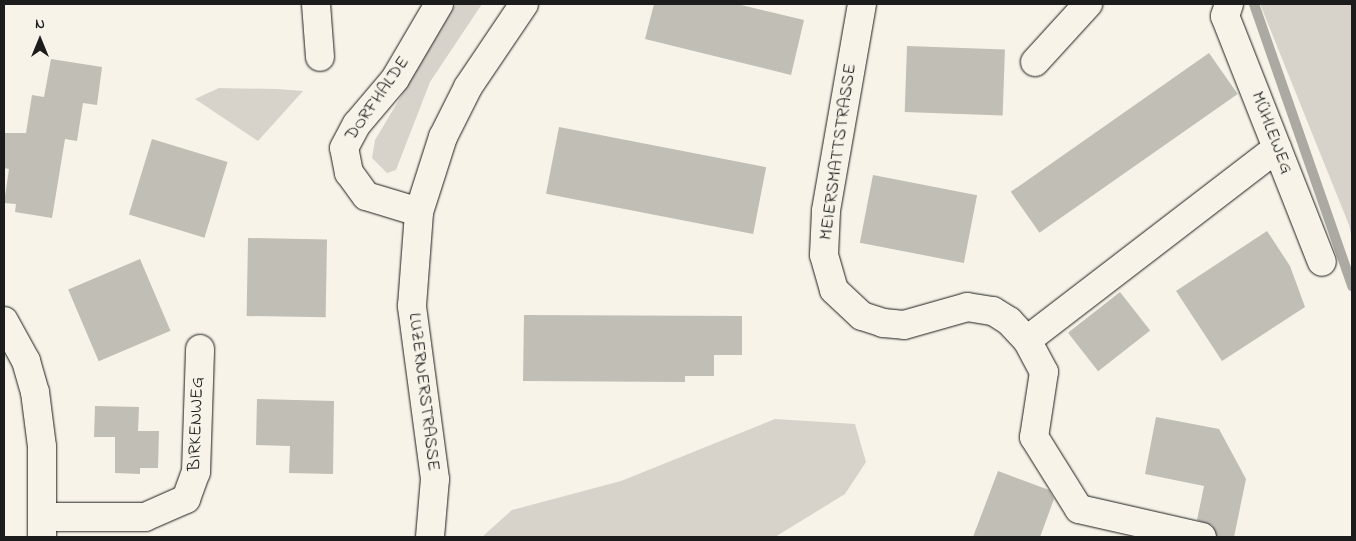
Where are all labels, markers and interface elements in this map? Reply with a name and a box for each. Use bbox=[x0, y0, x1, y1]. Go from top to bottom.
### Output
text: N bbox=[35, 14, 45, 35]
north arrow bbox=[15, 15, 65, 65]
street label: DORFHALDE bbox=[341, 53, 415, 145]
street label: MEIERSMATTSTRASSE bbox=[816, 62, 862, 242]
street label: MÜHLEWEG bbox=[1245, 89, 1297, 177]
street label: LUZERNERSTRASSE bbox=[403, 312, 443, 472]
street label: BIRKENWEG bbox=[185, 377, 209, 471]

